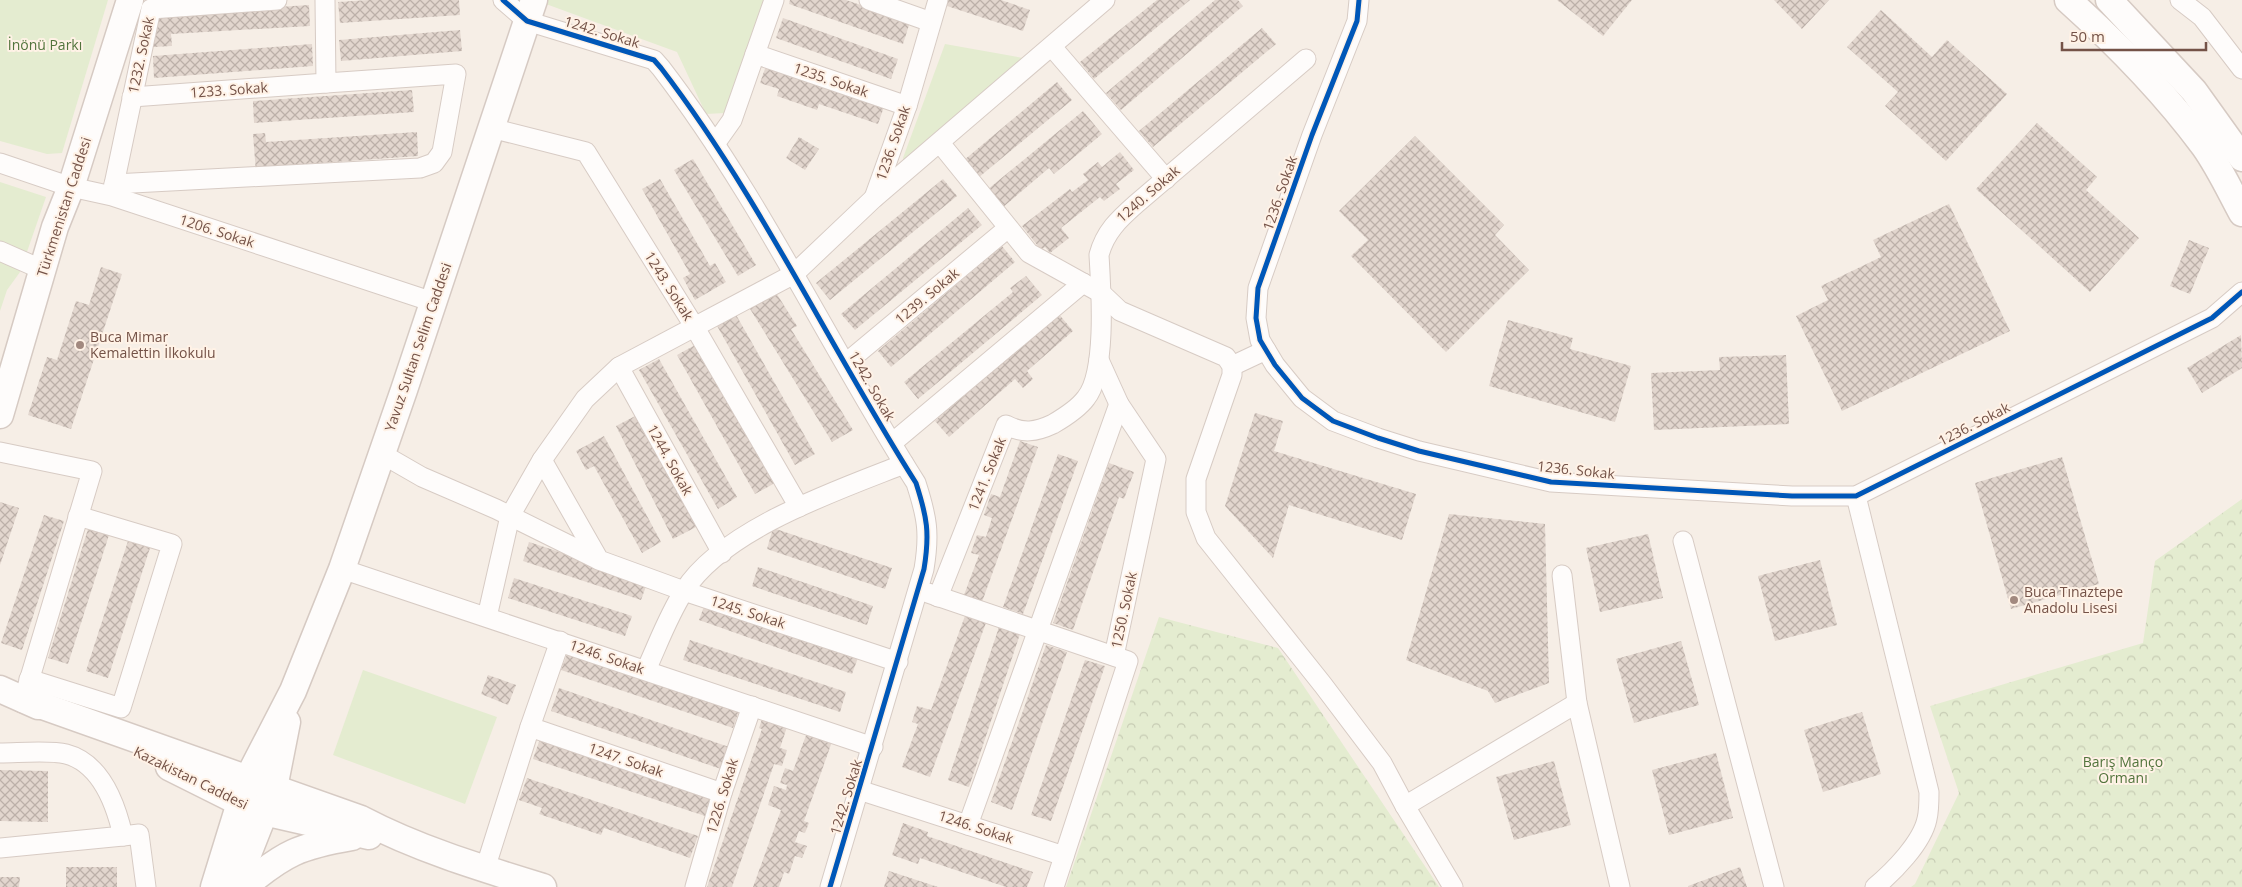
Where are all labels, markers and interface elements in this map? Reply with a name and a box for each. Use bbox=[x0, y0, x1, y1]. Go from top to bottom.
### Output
street label: 1242. Sokak bbox=[562, 11, 643, 52]
street label: 1232. Sokak bbox=[123, 14, 158, 95]
scale bar bbox=[2062, 20, 2206, 52]
text: 50 m bbox=[2070, 26, 2105, 46]
park label: İnönü Parkı bbox=[8, 35, 82, 54]
street label: 1235. Sokak bbox=[791, 58, 872, 101]
street label: 1233. Sokak bbox=[189, 77, 269, 102]
street label: 1236. Sokak bbox=[871, 102, 914, 183]
street label: Türkmenistan Caddesi bbox=[32, 135, 95, 279]
street label: 1236. Sokak bbox=[1258, 152, 1301, 233]
street label: 1240. Sokak bbox=[1112, 160, 1184, 226]
street label: 1206. Sokak bbox=[177, 209, 258, 252]
street label: 1243. Sokak bbox=[641, 248, 698, 324]
street label: Yavuz Sultan Selim Caddesi bbox=[380, 260, 455, 434]
street label: 1239. Sokak bbox=[891, 263, 963, 328]
place label: Buca Mimar Kemalettin İlkokulu bbox=[90, 327, 216, 362]
marker: Buca Mimar Kemalettin İlkokulu bbox=[74, 339, 86, 351]
street label: 1242. Sokak bbox=[845, 347, 900, 425]
street label: 1236. Sokak bbox=[1935, 397, 2013, 450]
street label: 1244. Sokak bbox=[643, 421, 698, 499]
street label: 1241. Sokak bbox=[963, 434, 1010, 514]
street label: 1236. Sokak bbox=[1536, 456, 1616, 483]
street label: 1250. Sokak bbox=[1106, 569, 1141, 650]
place label: Buca Tınaztepe Anadolu Lisesi bbox=[2024, 582, 2123, 617]
street label: 1245. Sokak bbox=[708, 590, 789, 633]
marker: Buca Tınaztepe Anadolu Lisesi bbox=[2008, 594, 2020, 606]
street label: 1246. Sokak bbox=[567, 635, 648, 678]
street label: 1247. Sokak bbox=[586, 738, 667, 781]
street label: Kazakistan Caddesi bbox=[131, 742, 252, 813]
park label: Barış Manço Ormanı bbox=[2083, 752, 2163, 787]
street label: 1226. Sokak bbox=[701, 755, 742, 836]
street label: 1242. Sokak bbox=[825, 756, 866, 837]
street label: 1246. Sokak bbox=[936, 805, 1017, 848]

